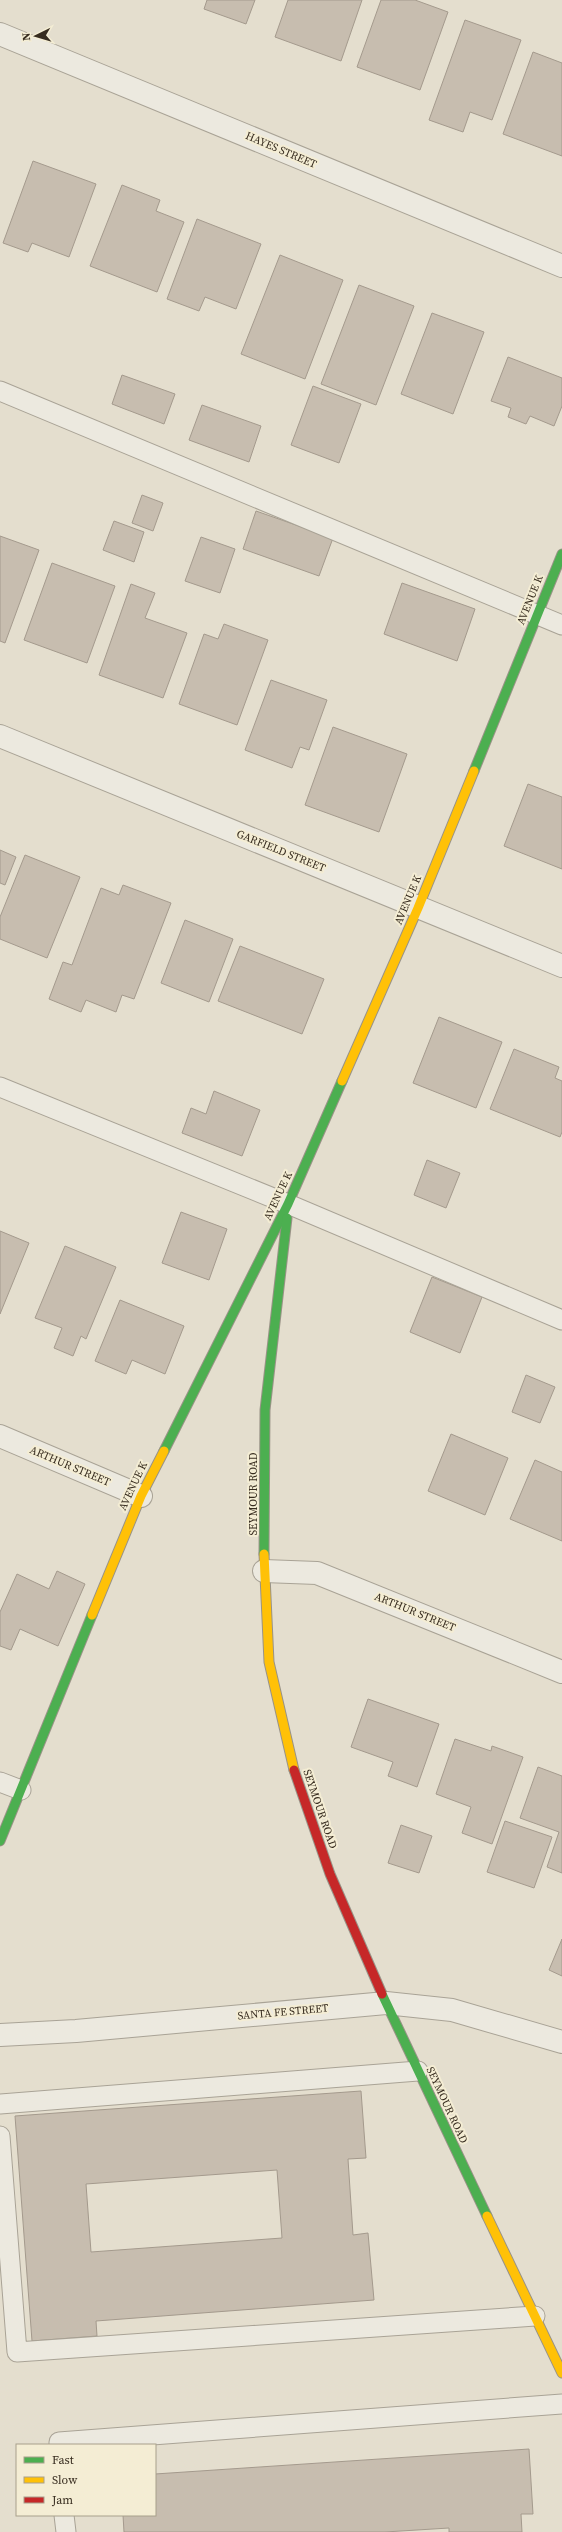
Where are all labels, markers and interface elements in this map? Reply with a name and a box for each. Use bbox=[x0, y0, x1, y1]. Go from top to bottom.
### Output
north arrow bbox=[16, 16, 56, 56]
text: N bbox=[19, 32, 34, 41]
street label: HAYES STREET bbox=[243, 128, 319, 172]
street label: AVENUE K bbox=[513, 572, 547, 627]
street label: GARFIELD STREET bbox=[234, 826, 328, 876]
street label: AVENUE K bbox=[391, 872, 425, 927]
street label: AVENUE K bbox=[260, 1169, 296, 1223]
street label: ARTHUR STREET bbox=[27, 1442, 113, 1490]
street label: SEYMOUR ROAD bbox=[246, 1452, 261, 1535]
street label: AVENUE K bbox=[115, 1459, 151, 1513]
street label: ARTHUR STREET bbox=[372, 1589, 458, 1635]
street label: SEYMOUR ROAD bbox=[299, 1767, 341, 1851]
street label: SANTA FE STREET bbox=[237, 2001, 329, 2023]
street label: SEYMOUR ROAD bbox=[423, 2064, 471, 2146]
legend bbox=[16, 2444, 156, 2516]
text: Fast bbox=[52, 2452, 74, 2468]
text: Slow bbox=[52, 2472, 78, 2488]
text: Jam bbox=[51, 2492, 73, 2508]

